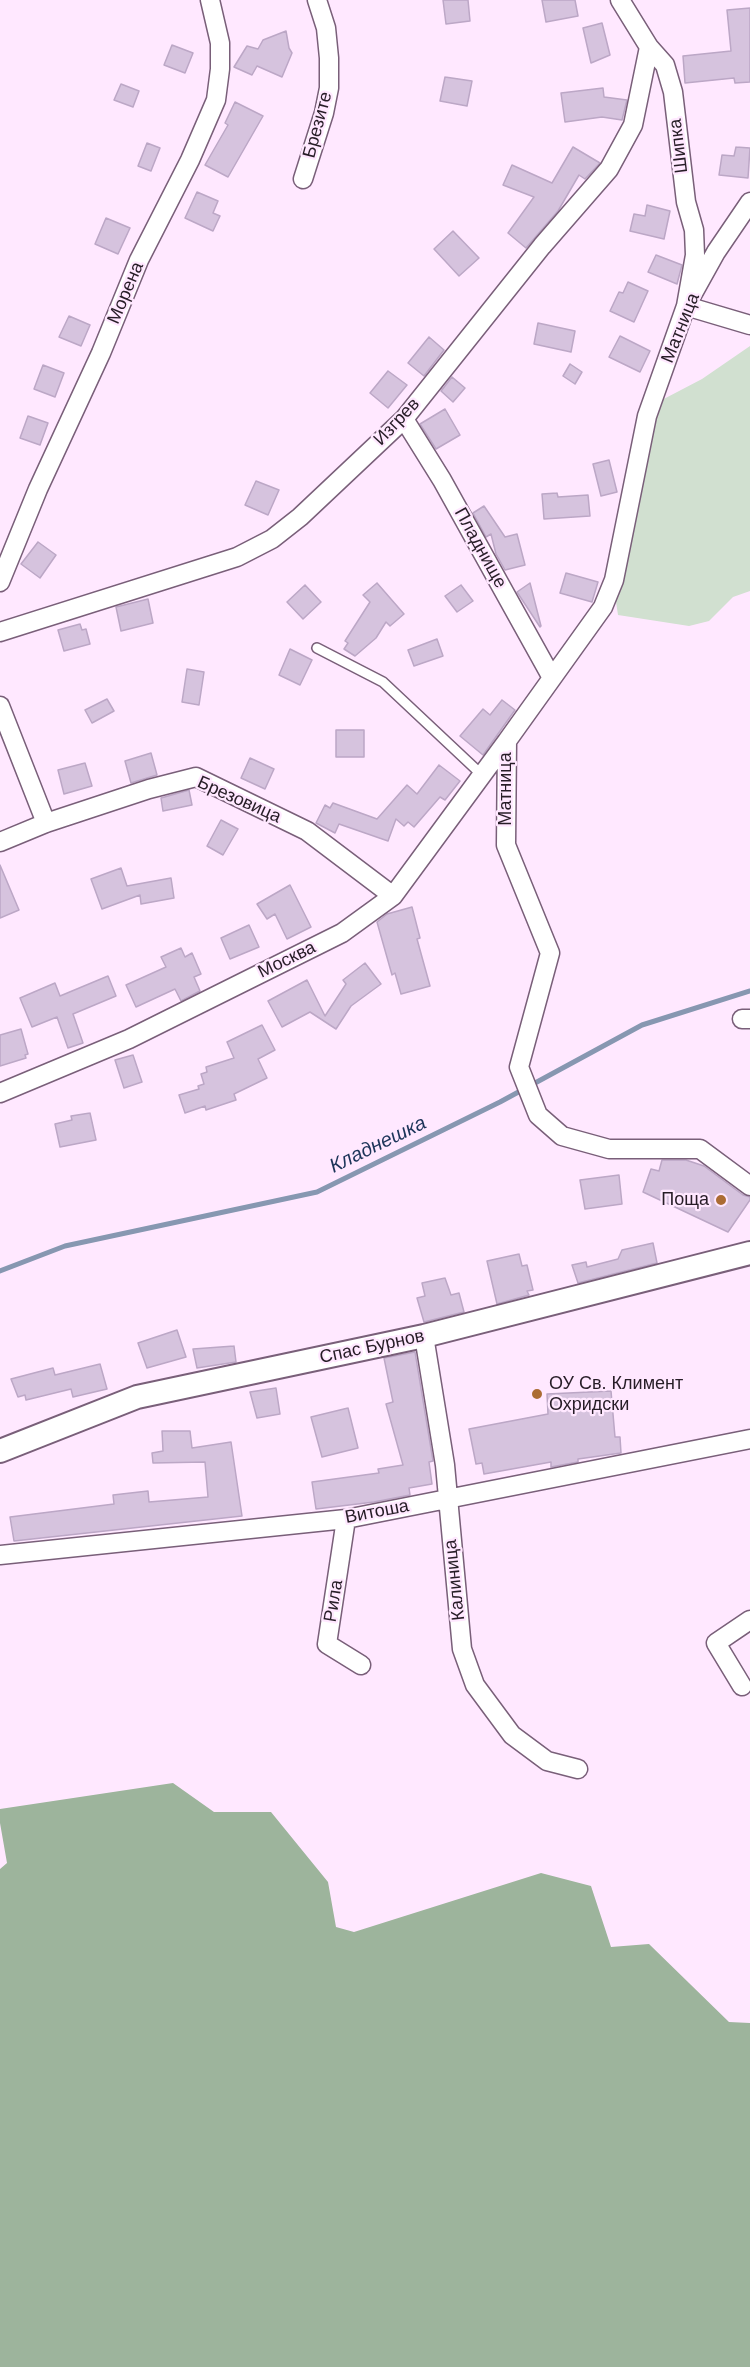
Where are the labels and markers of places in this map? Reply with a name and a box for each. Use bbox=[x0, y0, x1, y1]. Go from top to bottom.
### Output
place label: Поща bbox=[661, 1189, 709, 1211]
marker: Поща bbox=[714, 1193, 728, 1207]
place label: ОУ Св. Климент Охридски bbox=[549, 1373, 683, 1416]
marker: ОУ Св. Климент Охридски bbox=[530, 1387, 544, 1401]

